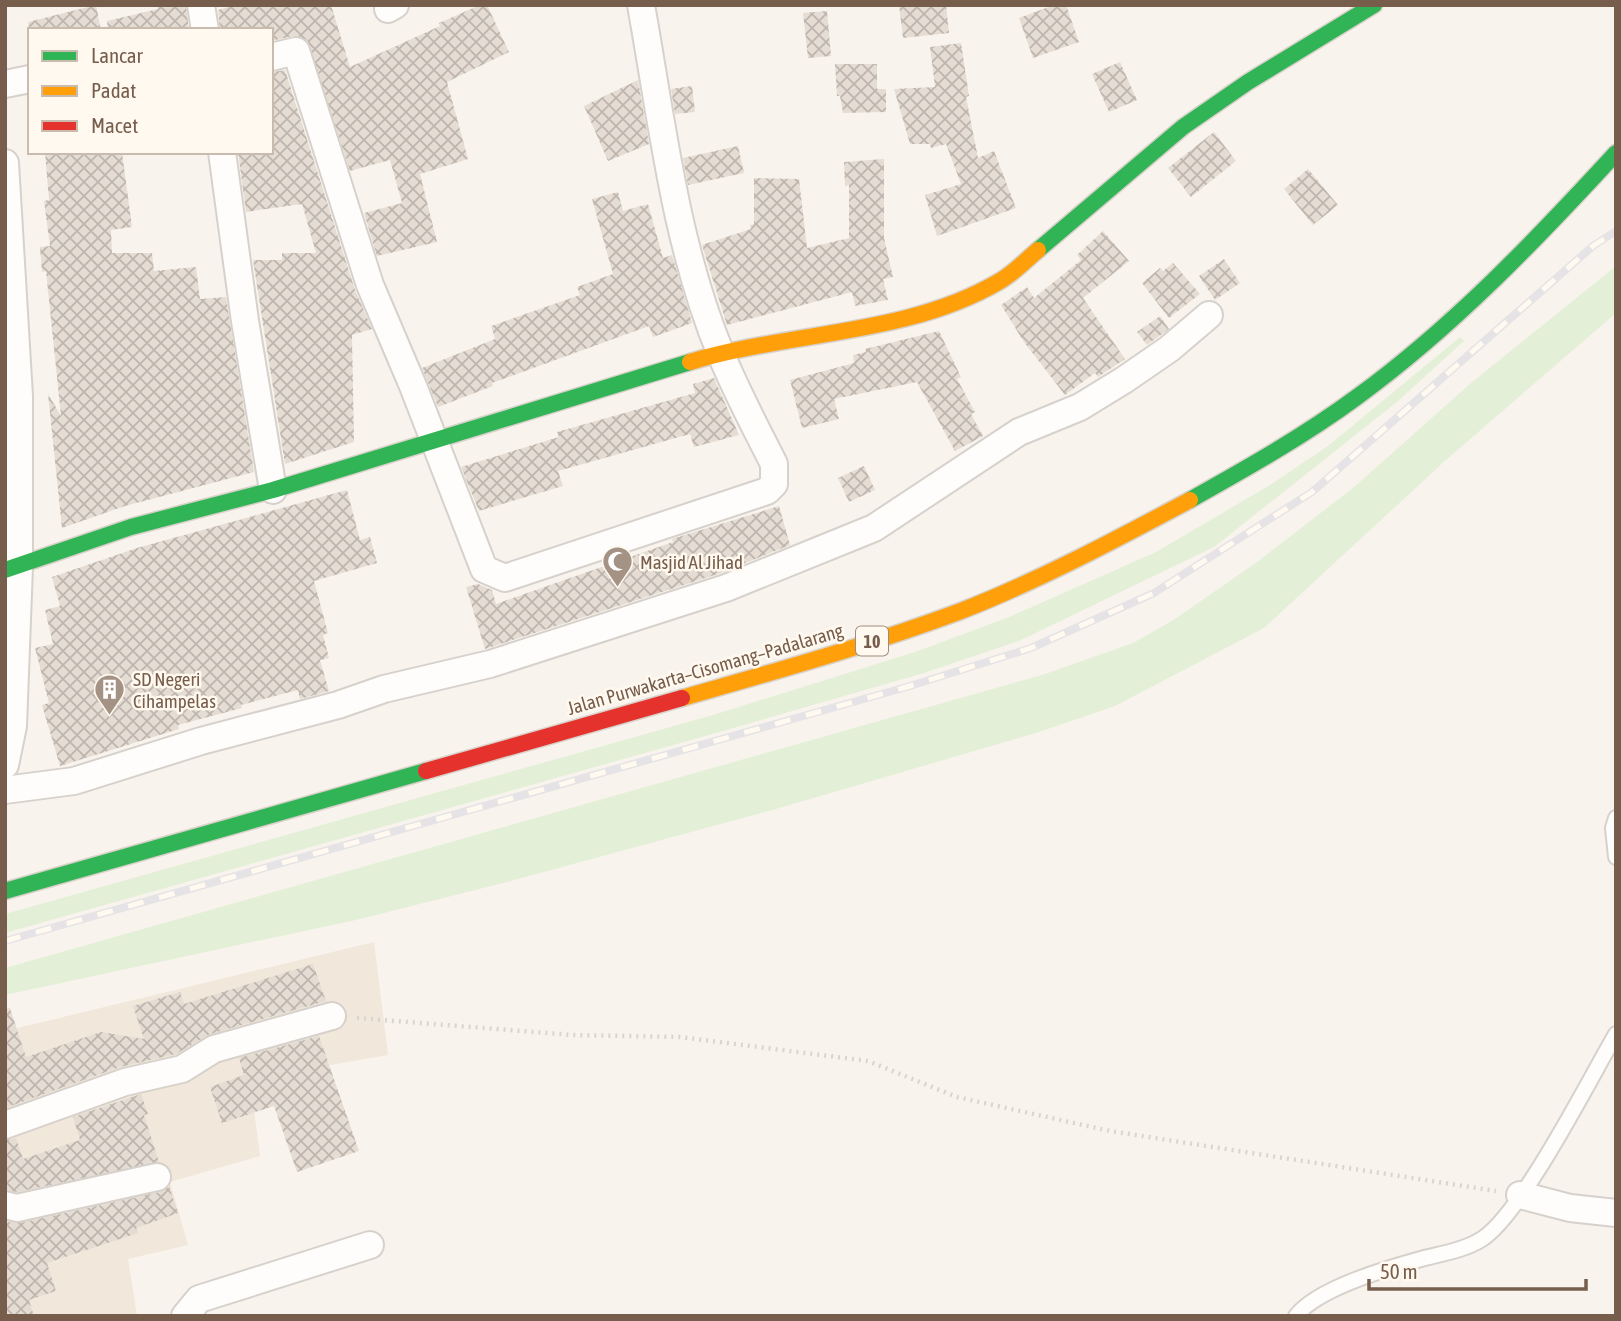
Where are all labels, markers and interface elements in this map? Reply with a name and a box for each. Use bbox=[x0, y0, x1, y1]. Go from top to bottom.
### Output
legend bbox=[28, 28, 273, 154]
text: Lancar bbox=[91, 43, 144, 67]
text: Padat bbox=[91, 78, 136, 102]
text: Macet bbox=[91, 113, 138, 137]
mosque icon: Masjid Al Jihad bbox=[600, 545, 634, 589]
place label: Masjid Al Jihad bbox=[640, 551, 743, 573]
street label: Jalan Purwakarta–Cisomang–Padalarang bbox=[564, 619, 846, 719]
road number: 10 bbox=[856, 626, 888, 656]
place label: SD Negeri Cihampelas bbox=[133, 668, 216, 712]
building icon: SD Negeri Cihampelas bbox=[93, 673, 127, 717]
scale bar bbox=[1369, 1248, 1586, 1292]
text: 50 m bbox=[1380, 1259, 1418, 1283]

